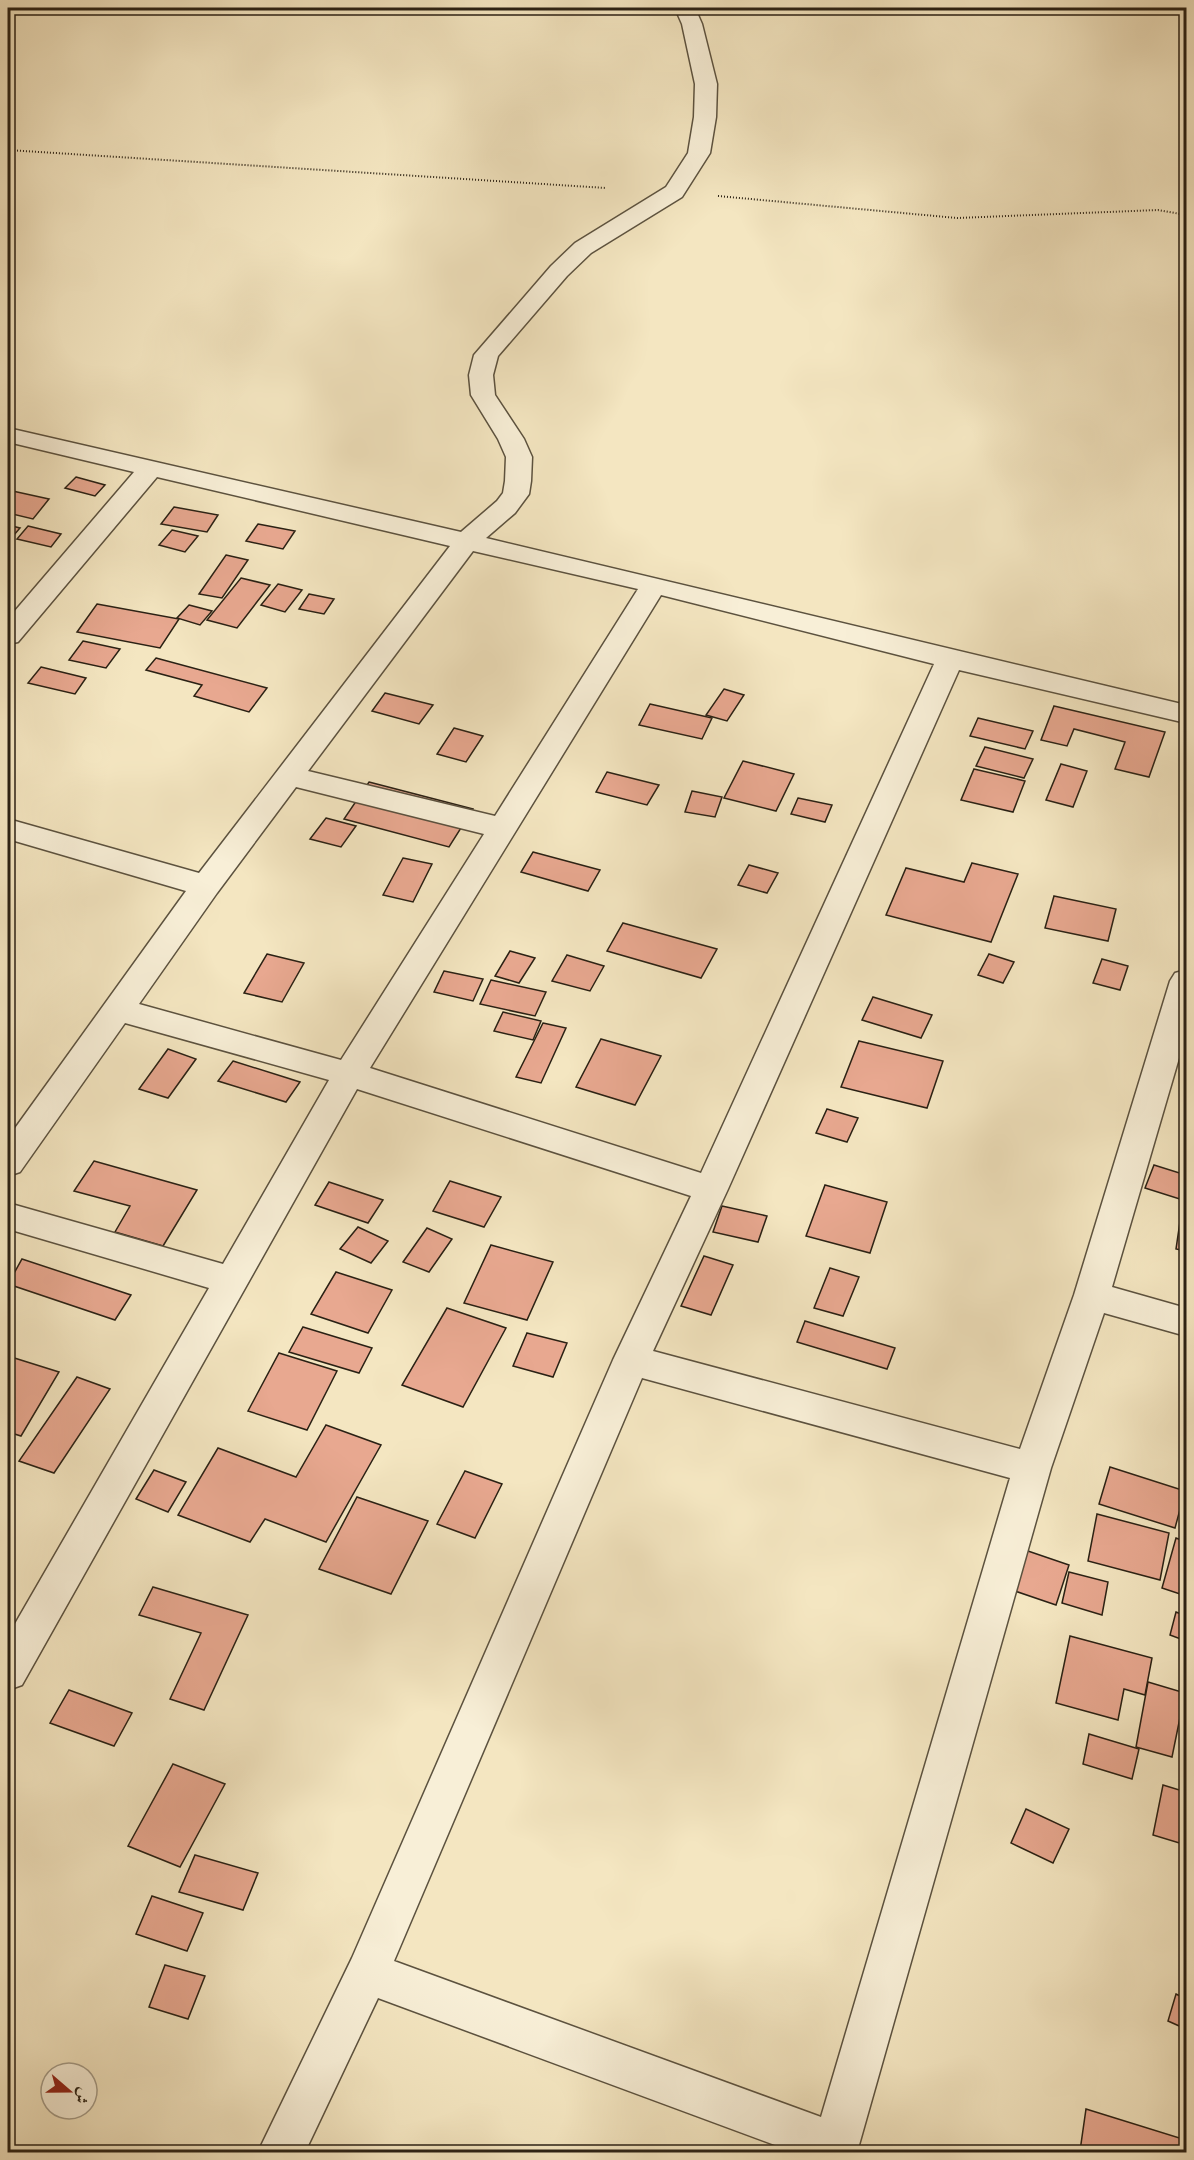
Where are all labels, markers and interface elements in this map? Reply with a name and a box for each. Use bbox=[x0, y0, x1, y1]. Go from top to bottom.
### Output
north arrow bbox=[39, 2061, 99, 2121]
text: ش bbox=[70, 2085, 95, 2107]

